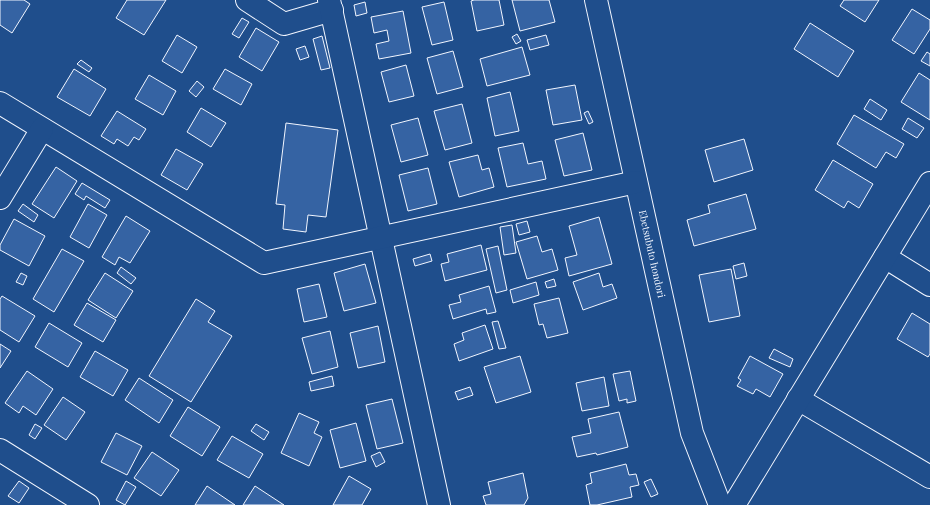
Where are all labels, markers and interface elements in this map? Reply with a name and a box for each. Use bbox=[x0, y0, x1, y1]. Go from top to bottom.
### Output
street label: Ebetsubuto hondori bbox=[636, 209, 669, 299]

